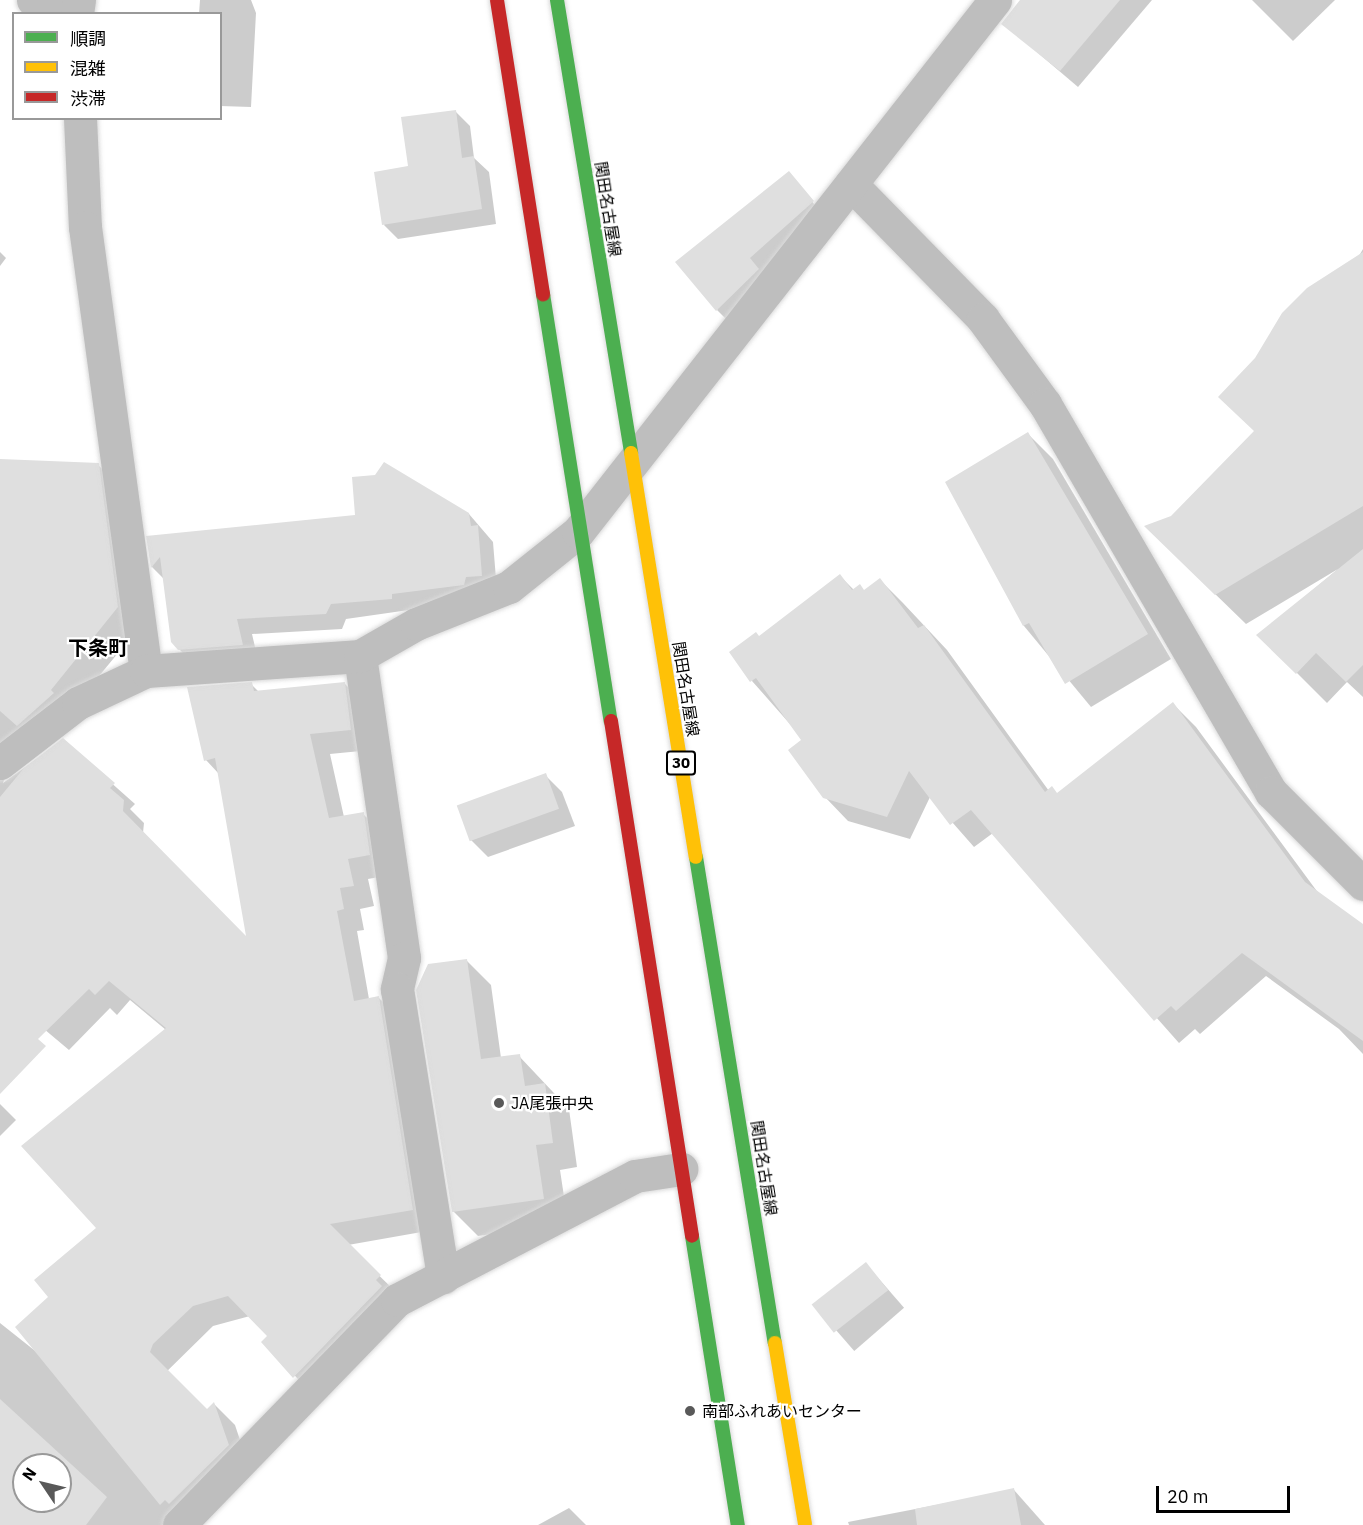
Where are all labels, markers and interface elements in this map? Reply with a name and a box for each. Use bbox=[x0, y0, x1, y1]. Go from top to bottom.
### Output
legend bbox=[12, 12, 222, 120]
text: 順調 bbox=[70, 27, 106, 50]
text: 混雑 bbox=[70, 57, 106, 80]
text: 渋滞 bbox=[70, 87, 106, 110]
street label: 関田名古屋線 bbox=[591, 160, 625, 258]
district label: 下条町 bbox=[68, 635, 128, 659]
street label: 関田名古屋線 bbox=[669, 640, 703, 738]
road number: 30 bbox=[666, 751, 696, 775]
place label: JA尾張中央 bbox=[511, 1093, 593, 1113]
marker: JA尾張中央 bbox=[492, 1096, 506, 1110]
street label: 関田名古屋線 bbox=[747, 1119, 781, 1217]
place label: 南部ふれあいセンター bbox=[702, 1401, 862, 1421]
marker: 南部ふれあいセンター bbox=[683, 1404, 697, 1418]
north arrow bbox=[12, 1453, 72, 1513]
text: N bbox=[17, 1463, 40, 1484]
scale bar bbox=[1159, 1474, 1292, 1512]
text: 20 m bbox=[1167, 1485, 1209, 1508]

